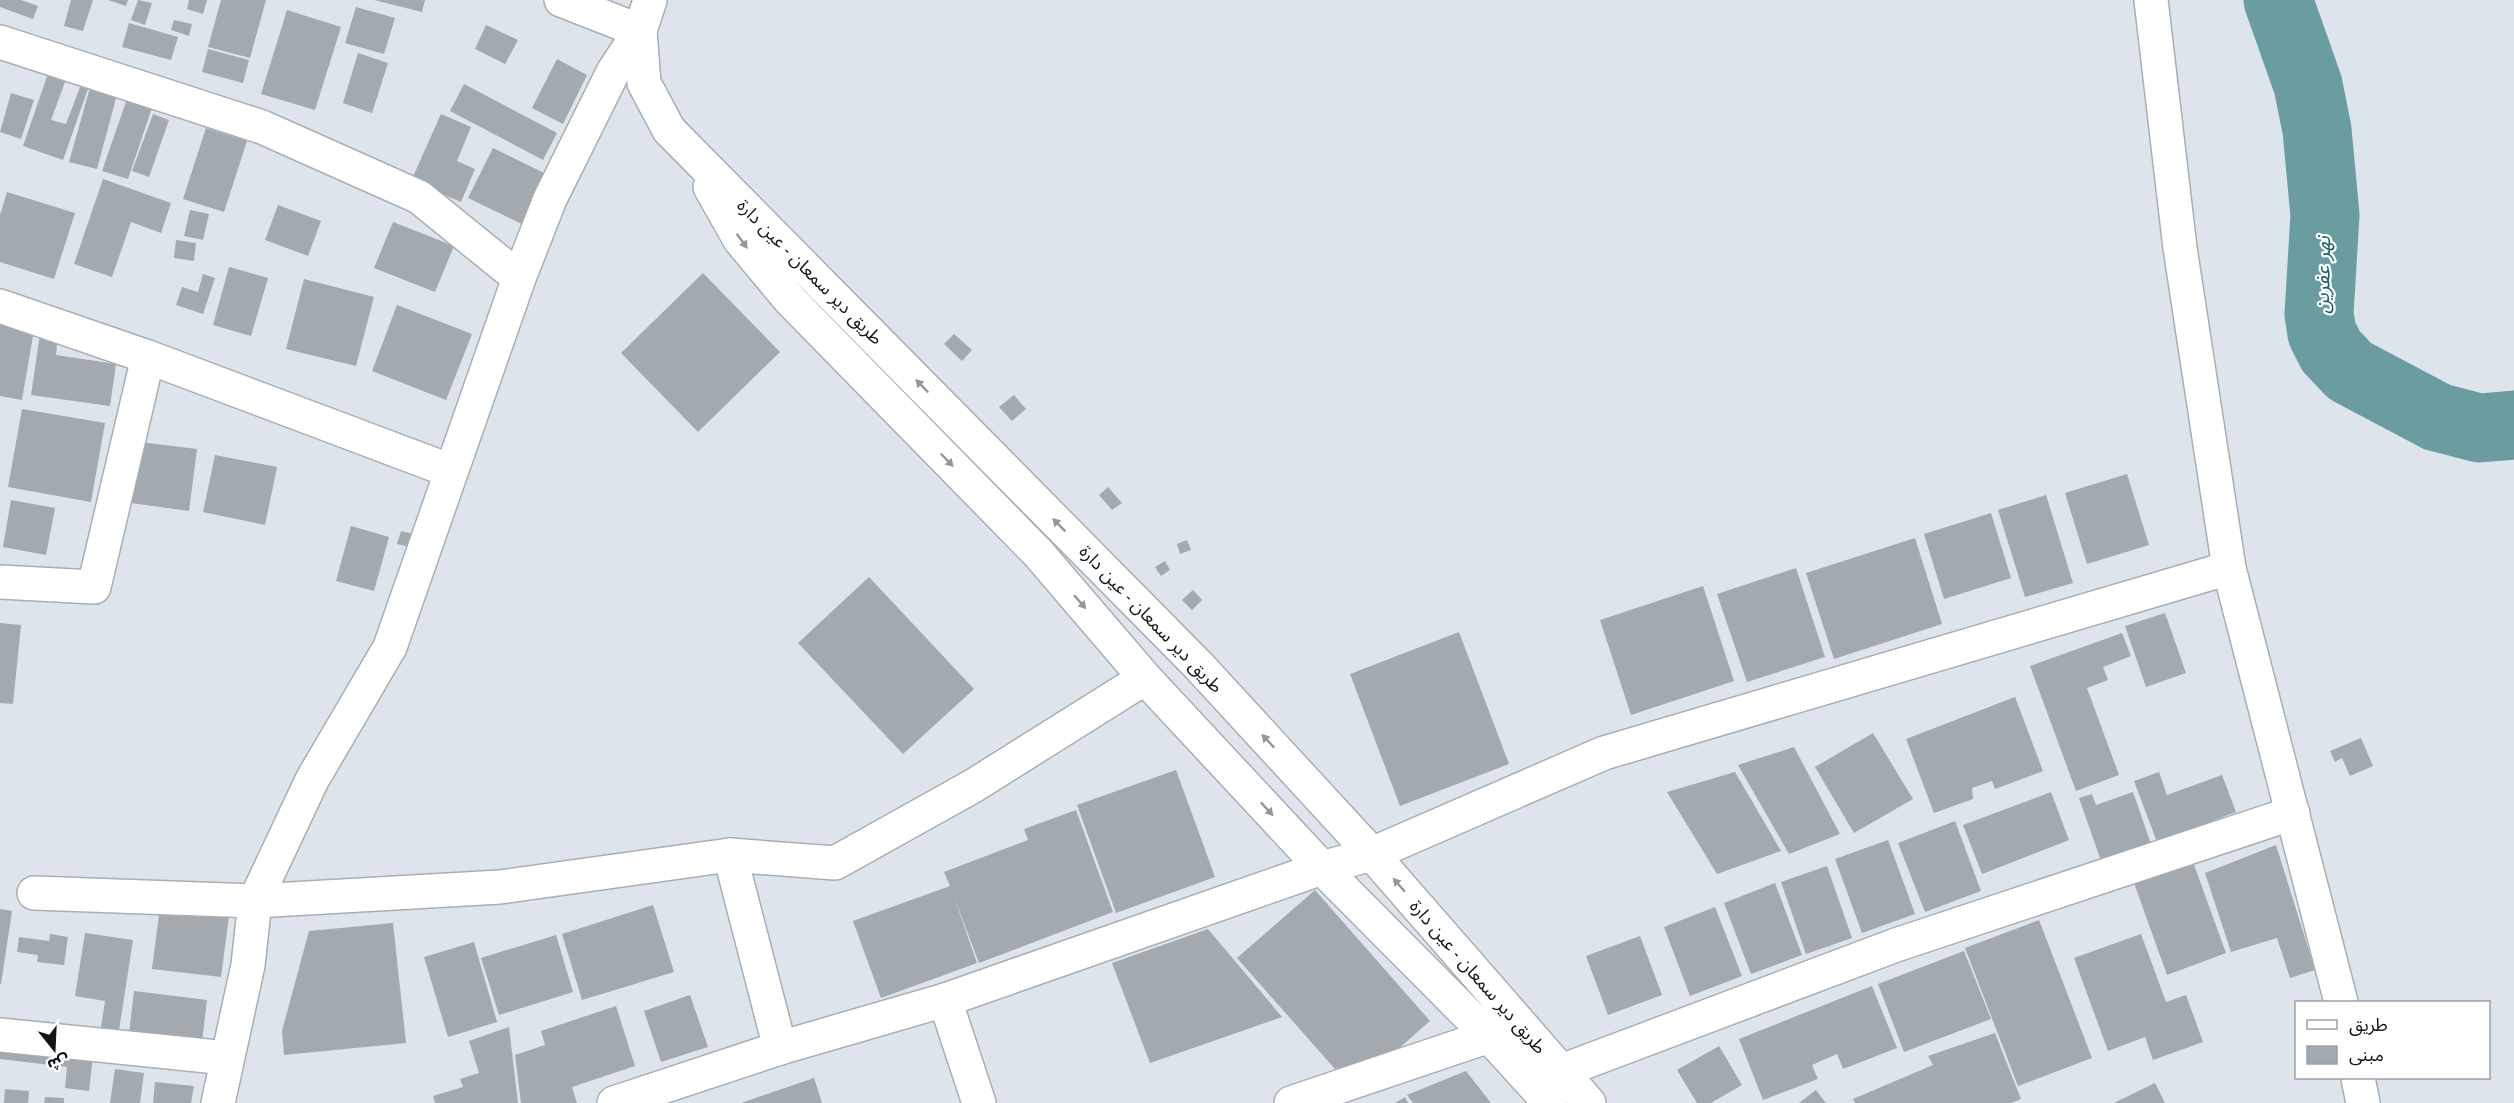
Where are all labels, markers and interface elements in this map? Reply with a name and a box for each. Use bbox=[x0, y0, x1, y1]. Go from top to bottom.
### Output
street label: طريق دير سمعان - عين دارة bbox=[731, 193, 889, 351]
one-way arrow bbox=[736, 232, 748, 248]
water label: نهر عفرين bbox=[2308, 234, 2338, 314]
one-way arrow bbox=[915, 380, 929, 394]
one-way arrow bbox=[939, 452, 953, 466]
one-way arrow bbox=[1052, 518, 1066, 532]
street label: طريق دير سمعان - عين دارة bbox=[1073, 539, 1229, 699]
one-way arrow bbox=[1073, 594, 1086, 609]
one-way arrow bbox=[1261, 733, 1275, 748]
one-way arrow bbox=[1260, 801, 1274, 816]
one-way arrow bbox=[1393, 878, 1406, 893]
street label: طريق دير سمعان - عين دارة bbox=[1404, 894, 1552, 1060]
legend bbox=[2295, 1001, 2490, 1079]
text: طريق bbox=[2349, 1012, 2388, 1038]
north arrow bbox=[24, 1019, 84, 1079]
text: مبنى bbox=[2349, 1042, 2384, 1068]
text: ش bbox=[44, 1048, 72, 1077]

